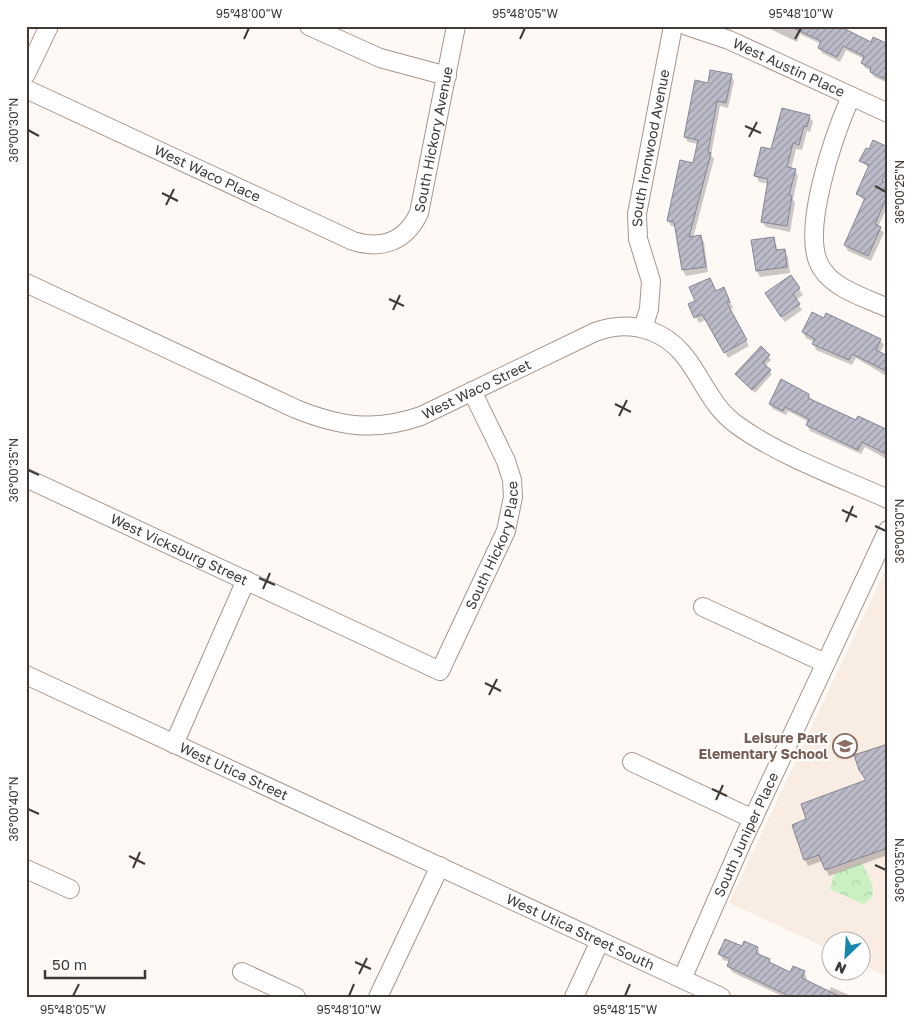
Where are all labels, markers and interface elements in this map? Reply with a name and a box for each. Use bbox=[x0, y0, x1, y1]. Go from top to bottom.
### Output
text: 95°48'00"W bbox=[216, 6, 283, 21]
text: 95°48'05"W bbox=[492, 6, 558, 21]
text: 95°48'10"W bbox=[769, 6, 834, 21]
street label: West Austin Place bbox=[730, 34, 848, 100]
street label: South Hickory Avenue bbox=[410, 65, 456, 214]
street label: South Ironwood Avenue bbox=[627, 68, 672, 227]
text: 36°00'30"N bbox=[6, 98, 21, 162]
street label: West Waco Place bbox=[152, 141, 263, 205]
text: 36°00'25"N bbox=[892, 160, 907, 224]
street label: West Waco Street bbox=[419, 355, 534, 422]
text: 36°00'35"N bbox=[6, 438, 21, 502]
street label: South Hickory Place bbox=[461, 481, 521, 612]
text: 36°00'30"N bbox=[892, 499, 907, 563]
street label: West Vicksburg Street bbox=[108, 510, 251, 588]
place label: Leisure Park Elementary School bbox=[699, 729, 828, 762]
school or university icon: Leisure Park Elementary School bbox=[832, 733, 858, 759]
street label: West Utica Street bbox=[177, 738, 291, 803]
street label: South Juniper Place bbox=[710, 769, 782, 899]
text: 36°00'40"N bbox=[6, 776, 21, 842]
text: 36°00'35"N bbox=[892, 838, 907, 902]
street label: West Utica Street South bbox=[504, 890, 657, 973]
north arrow bbox=[822, 930, 872, 980]
scale bar bbox=[45, 948, 145, 980]
text: 50 m bbox=[52, 955, 87, 973]
text: N bbox=[832, 958, 849, 978]
text: 95°48'05"W bbox=[40, 1002, 106, 1017]
text: 95°48'10"W bbox=[317, 1002, 382, 1017]
text: 95°48'15"W bbox=[593, 1002, 658, 1017]

